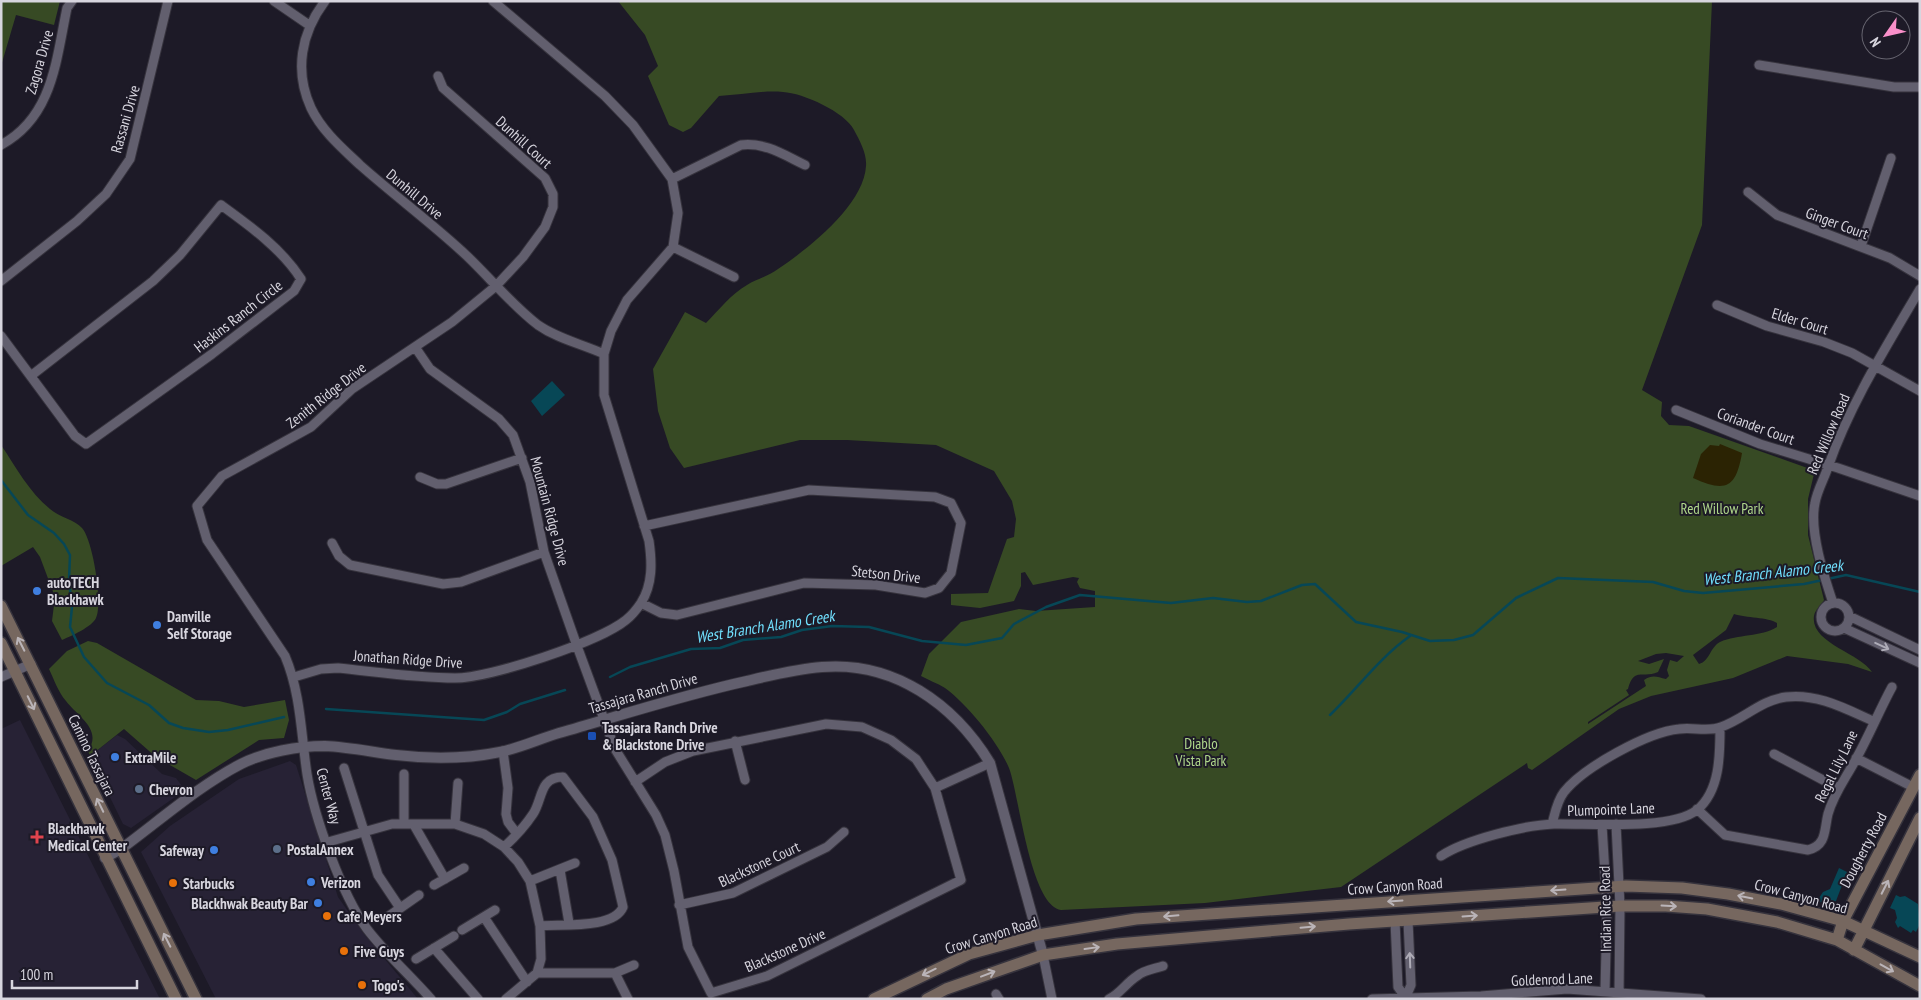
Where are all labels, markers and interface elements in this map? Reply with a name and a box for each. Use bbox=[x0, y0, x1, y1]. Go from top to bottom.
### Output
north arrow bbox=[1861, 10, 1911, 60]
street label: Zagora Drive bbox=[21, 28, 57, 96]
text: N bbox=[1866, 34, 1885, 50]
street label: Rassani Drive bbox=[106, 83, 144, 155]
street label: Dunhill Court bbox=[492, 112, 556, 172]
street label: Dunhill Drive bbox=[383, 165, 447, 223]
street label: Ginger Court bbox=[1803, 203, 1871, 243]
street label: Haskins Ranch Circle bbox=[190, 276, 286, 356]
street label: Elder Court bbox=[1770, 303, 1830, 339]
street label: Zenith Ridge Drive bbox=[282, 358, 370, 432]
street label: Red Willow Road bbox=[1802, 391, 1854, 477]
street label: Coriander Court bbox=[1715, 403, 1797, 449]
street label: Mountain Ridge Drive bbox=[526, 454, 574, 568]
park label: Red Willow Park bbox=[1681, 499, 1764, 518]
water label: West Branch Alamo Creek bbox=[1702, 555, 1846, 589]
street label: Stetson Drive bbox=[851, 561, 921, 587]
place label: autoTECH Blackhawk bbox=[47, 573, 104, 609]
marker: autoTECH Blackhawk bbox=[31, 585, 43, 597]
water label: West Branch Alamo Creek bbox=[694, 605, 838, 647]
place label: Danville Self Storage bbox=[167, 607, 232, 643]
marker: Danville Self Storage bbox=[151, 619, 163, 631]
one-way arrow bbox=[16, 636, 26, 651]
one-way arrow bbox=[1874, 641, 1889, 651]
street label: Jonathan Ridge Drive bbox=[352, 646, 463, 672]
street label: Tassajara Ranch Drive bbox=[586, 668, 700, 718]
one-way arrow bbox=[26, 695, 36, 710]
street label: Camino Tassajara bbox=[64, 711, 120, 799]
place label: Tassajara Ranch Drive & Blackstone Drive bbox=[602, 718, 718, 754]
street label: Regal Lily Lane bbox=[1810, 727, 1862, 805]
marker: Tassajara Ranch Drive & Blackstone Drive bbox=[586, 730, 598, 742]
park label: Diablo Vista Park bbox=[1175, 734, 1227, 770]
place label: ExtraMile bbox=[125, 748, 176, 767]
marker: ExtraMile bbox=[109, 751, 121, 763]
street label: Center Way bbox=[312, 766, 346, 827]
place label: Chevron bbox=[149, 780, 193, 799]
marker: Chevron bbox=[133, 783, 145, 795]
one-way arrow bbox=[95, 798, 104, 813]
street label: Plumpointe Lane bbox=[1567, 798, 1655, 820]
street label: Dougherty Road bbox=[1835, 809, 1891, 891]
place label: Blackhawk Medical Center bbox=[48, 819, 128, 855]
marker: Blackhawk Medical Center bbox=[30, 830, 44, 844]
street label: Blackstone Court bbox=[715, 837, 803, 891]
place label: PostalAnnex bbox=[287, 840, 354, 859]
place label: Safeway bbox=[160, 841, 205, 860]
marker: PostalAnnex bbox=[271, 843, 283, 855]
marker: Safeway bbox=[208, 844, 220, 856]
street label: Indian Rice Road bbox=[1595, 866, 1615, 952]
place label: Verizon bbox=[320, 873, 361, 892]
street label: Crow Canyon Road bbox=[1347, 873, 1443, 899]
place label: Starbucks bbox=[183, 874, 235, 893]
street label: Crow Canyon Road bbox=[1752, 874, 1850, 918]
marker: Verizon bbox=[305, 876, 317, 888]
marker: Starbucks bbox=[167, 877, 179, 889]
one-way arrow bbox=[1881, 880, 1890, 895]
one-way arrow bbox=[1550, 885, 1566, 894]
one-way arrow bbox=[1737, 892, 1753, 901]
place label: Blackhwak Beauty Bar bbox=[191, 894, 309, 913]
one-way arrow bbox=[1388, 896, 1404, 905]
marker: Blackhwak Beauty Bar bbox=[312, 897, 324, 909]
one-way arrow bbox=[1660, 902, 1676, 911]
place label: Cafe Meyers bbox=[337, 907, 402, 926]
marker: Cafe Meyers bbox=[321, 910, 333, 922]
street label: Crow Canyon Road bbox=[942, 912, 1040, 958]
one-way arrow bbox=[1163, 912, 1179, 921]
one-way arrow bbox=[1462, 912, 1478, 921]
one-way arrow bbox=[1300, 922, 1316, 932]
street label: Blackstone Drive bbox=[742, 924, 828, 976]
one-way arrow bbox=[162, 932, 172, 947]
place label: Five Guys bbox=[354, 942, 404, 961]
one-way arrow bbox=[1083, 943, 1099, 953]
marker: Five Guys bbox=[338, 945, 350, 957]
one-way arrow bbox=[1405, 952, 1414, 968]
scale bar bbox=[12, 958, 138, 990]
one-way arrow bbox=[1879, 963, 1894, 973]
text: 100 m bbox=[20, 965, 53, 984]
one-way arrow bbox=[922, 968, 937, 977]
street label: Goldenrod Lane bbox=[1511, 968, 1593, 990]
one-way arrow bbox=[980, 969, 995, 978]
place label: Togo's bbox=[372, 976, 404, 995]
marker: Togo's bbox=[356, 979, 368, 991]

